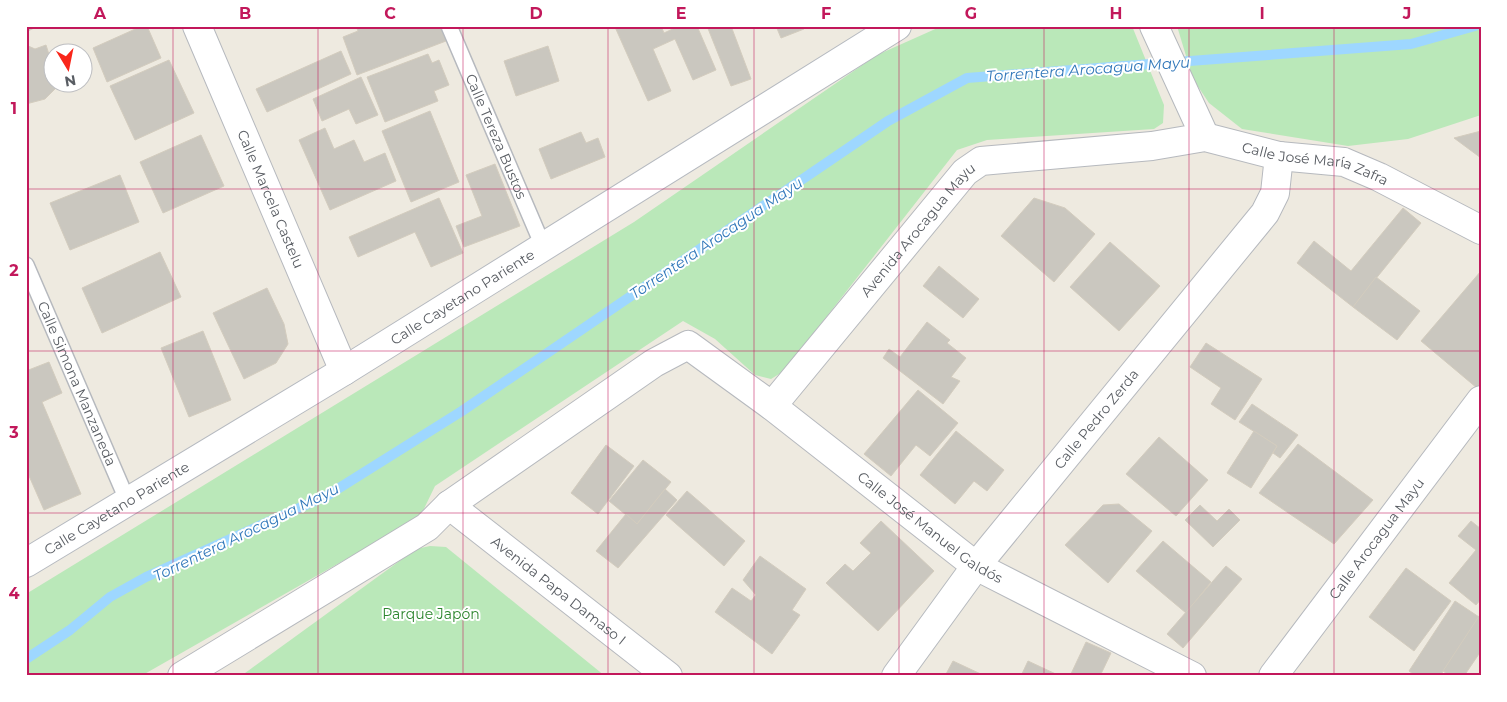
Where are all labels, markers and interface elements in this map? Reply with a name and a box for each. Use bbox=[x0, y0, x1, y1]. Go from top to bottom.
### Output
text: A bbox=[93, 4, 107, 23]
text: B bbox=[239, 4, 251, 23]
text: C bbox=[384, 4, 396, 23]
text: D bbox=[529, 4, 543, 23]
text: E bbox=[676, 4, 686, 23]
text: F bbox=[821, 4, 831, 23]
text: G bbox=[965, 4, 977, 23]
text: H bbox=[1110, 4, 1122, 23]
text: I bbox=[1259, 4, 1265, 23]
text: J bbox=[1402, 4, 1411, 23]
north arrow bbox=[42, 42, 92, 92]
water label: Torrentera Arocagua Mayu bbox=[985, 52, 1191, 86]
text: N bbox=[63, 71, 77, 91]
street label: Calle Tereza Bustos bbox=[461, 71, 531, 202]
text: 1 bbox=[11, 99, 17, 118]
street label: Calle Marcela Castelu bbox=[233, 127, 308, 271]
street label: Calle José María Zafra bbox=[1240, 138, 1392, 189]
street label: Avenida Arocagua Mayu bbox=[857, 159, 979, 301]
water label: Torrentera Arocagua Mayu bbox=[626, 173, 806, 303]
street label: Calle Cayetano Pariente bbox=[387, 245, 538, 349]
text: 2 bbox=[9, 261, 19, 280]
street label: Calle Simona Manzaneda bbox=[34, 298, 120, 469]
street label: Calle Pedro Zerda bbox=[1050, 365, 1143, 473]
text: 3 bbox=[8, 423, 19, 442]
street label: Calle Cayetano Pariente bbox=[41, 458, 193, 559]
street label: Calle José Manuel Galdós bbox=[854, 467, 1006, 587]
street label: Calle Arocagua Mayu bbox=[1325, 474, 1428, 603]
water label: Torrentera Arocagua Mayu bbox=[150, 479, 342, 585]
street label: Avenida Papa Damaso I bbox=[488, 532, 630, 649]
text: 4 bbox=[8, 584, 20, 603]
park label: Parque Japón bbox=[382, 605, 480, 623]

